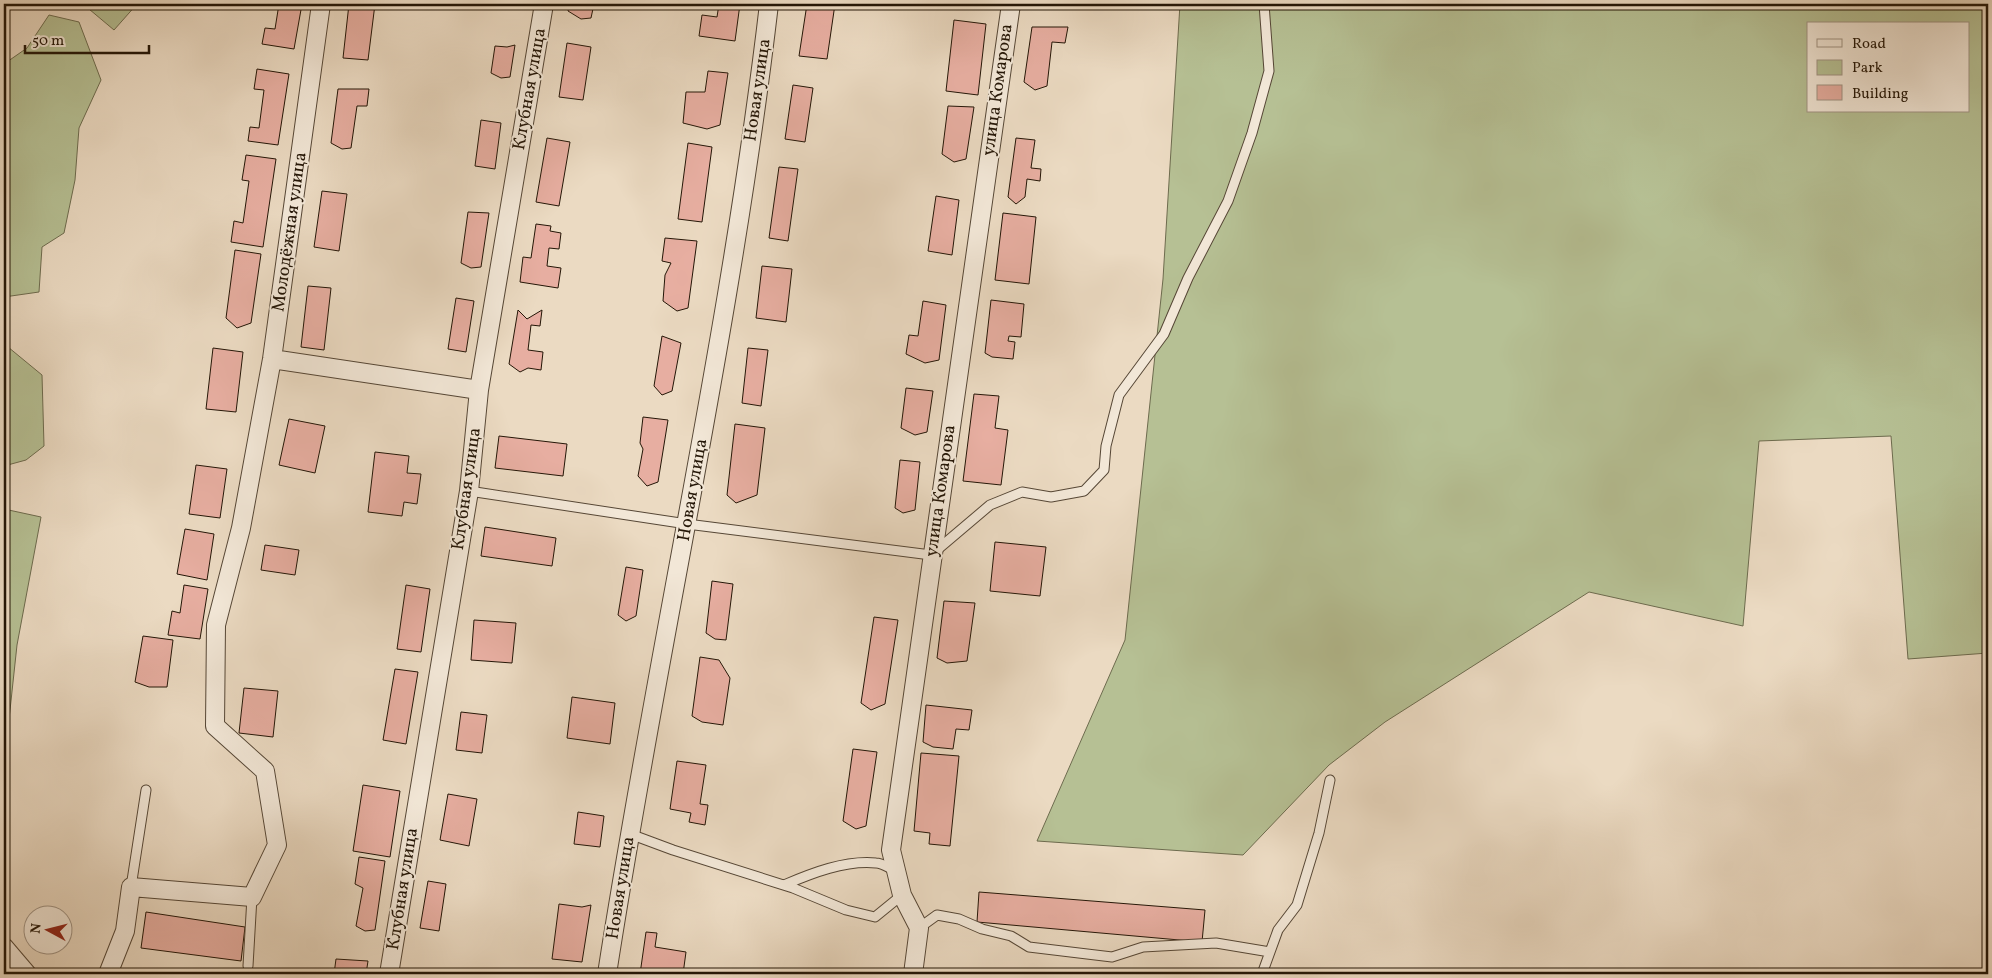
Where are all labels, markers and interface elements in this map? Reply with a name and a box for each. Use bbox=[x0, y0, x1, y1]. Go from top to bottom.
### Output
scale bar bbox=[25, 22, 149, 54]
street label: улица Комарова bbox=[976, 22, 1020, 158]
legend bbox=[1807, 22, 1970, 112]
street label: Клубная улица bbox=[507, 26, 553, 152]
text: 50 m bbox=[32, 31, 64, 52]
text: Road bbox=[1852, 34, 1886, 55]
street label: Новая улица bbox=[738, 37, 778, 143]
text: Park bbox=[1852, 58, 1883, 79]
text: Building bbox=[1852, 84, 1909, 105]
street label: Молодёжная улица bbox=[266, 151, 314, 313]
street label: улица Комарова bbox=[919, 423, 963, 559]
street label: Клубная улица bbox=[446, 426, 488, 552]
street label: Новая улица bbox=[672, 437, 714, 543]
street label: Клубная улица bbox=[381, 826, 425, 952]
street label: Новая улица bbox=[601, 835, 641, 941]
north arrow bbox=[22, 906, 72, 956]
text: N bbox=[27, 922, 47, 935]

